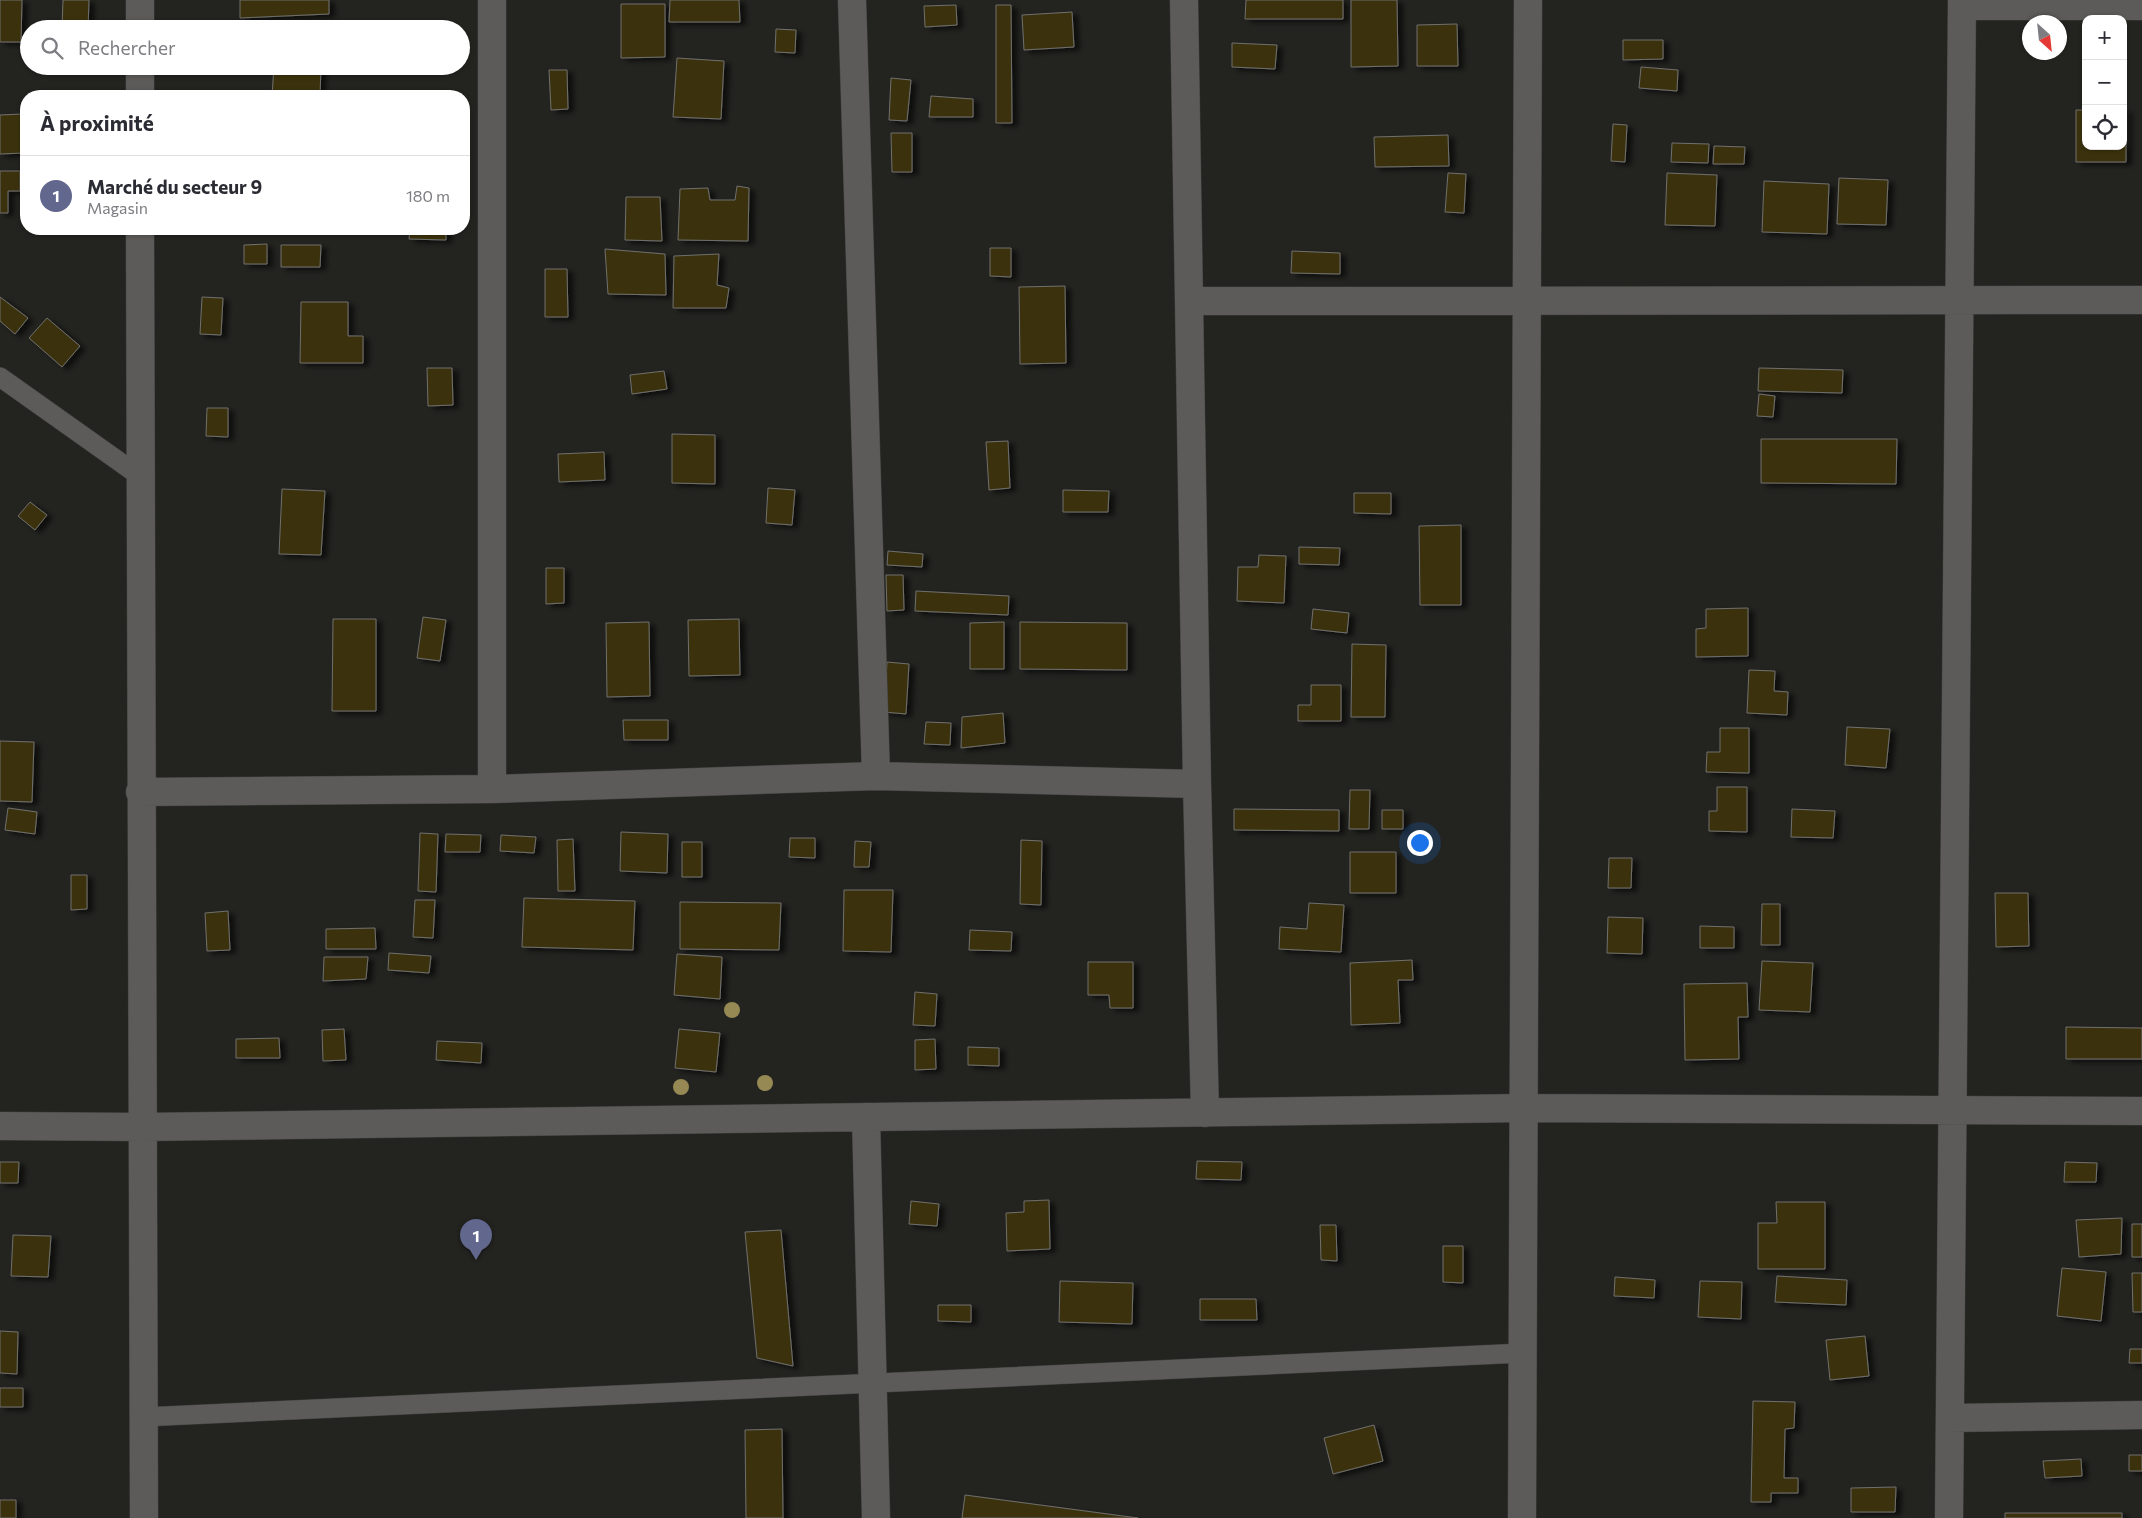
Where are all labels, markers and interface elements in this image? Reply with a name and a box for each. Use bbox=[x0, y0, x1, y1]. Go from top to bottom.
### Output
north arrow bbox=[2022, 15, 2067, 60]
map controls bbox=[2082, 15, 2127, 150]
button: + bbox=[2082, 15, 2127, 60]
search box bbox=[20, 20, 470, 75]
icon: search bbox=[38, 34, 66, 62]
text: Rechercher bbox=[78, 36, 176, 59]
button: − bbox=[2082, 60, 2127, 105]
button: locate bbox=[2082, 105, 2127, 150]
text: À proximité bbox=[40, 110, 154, 135]
text: Marché du secteur 9 bbox=[87, 175, 262, 198]
text: 1 bbox=[52, 186, 60, 205]
text: 180 m bbox=[406, 186, 450, 205]
text: Magasin bbox=[87, 198, 148, 217]
your location bbox=[1407, 830, 1433, 856]
pin: 1 bbox=[460, 1219, 492, 1260]

